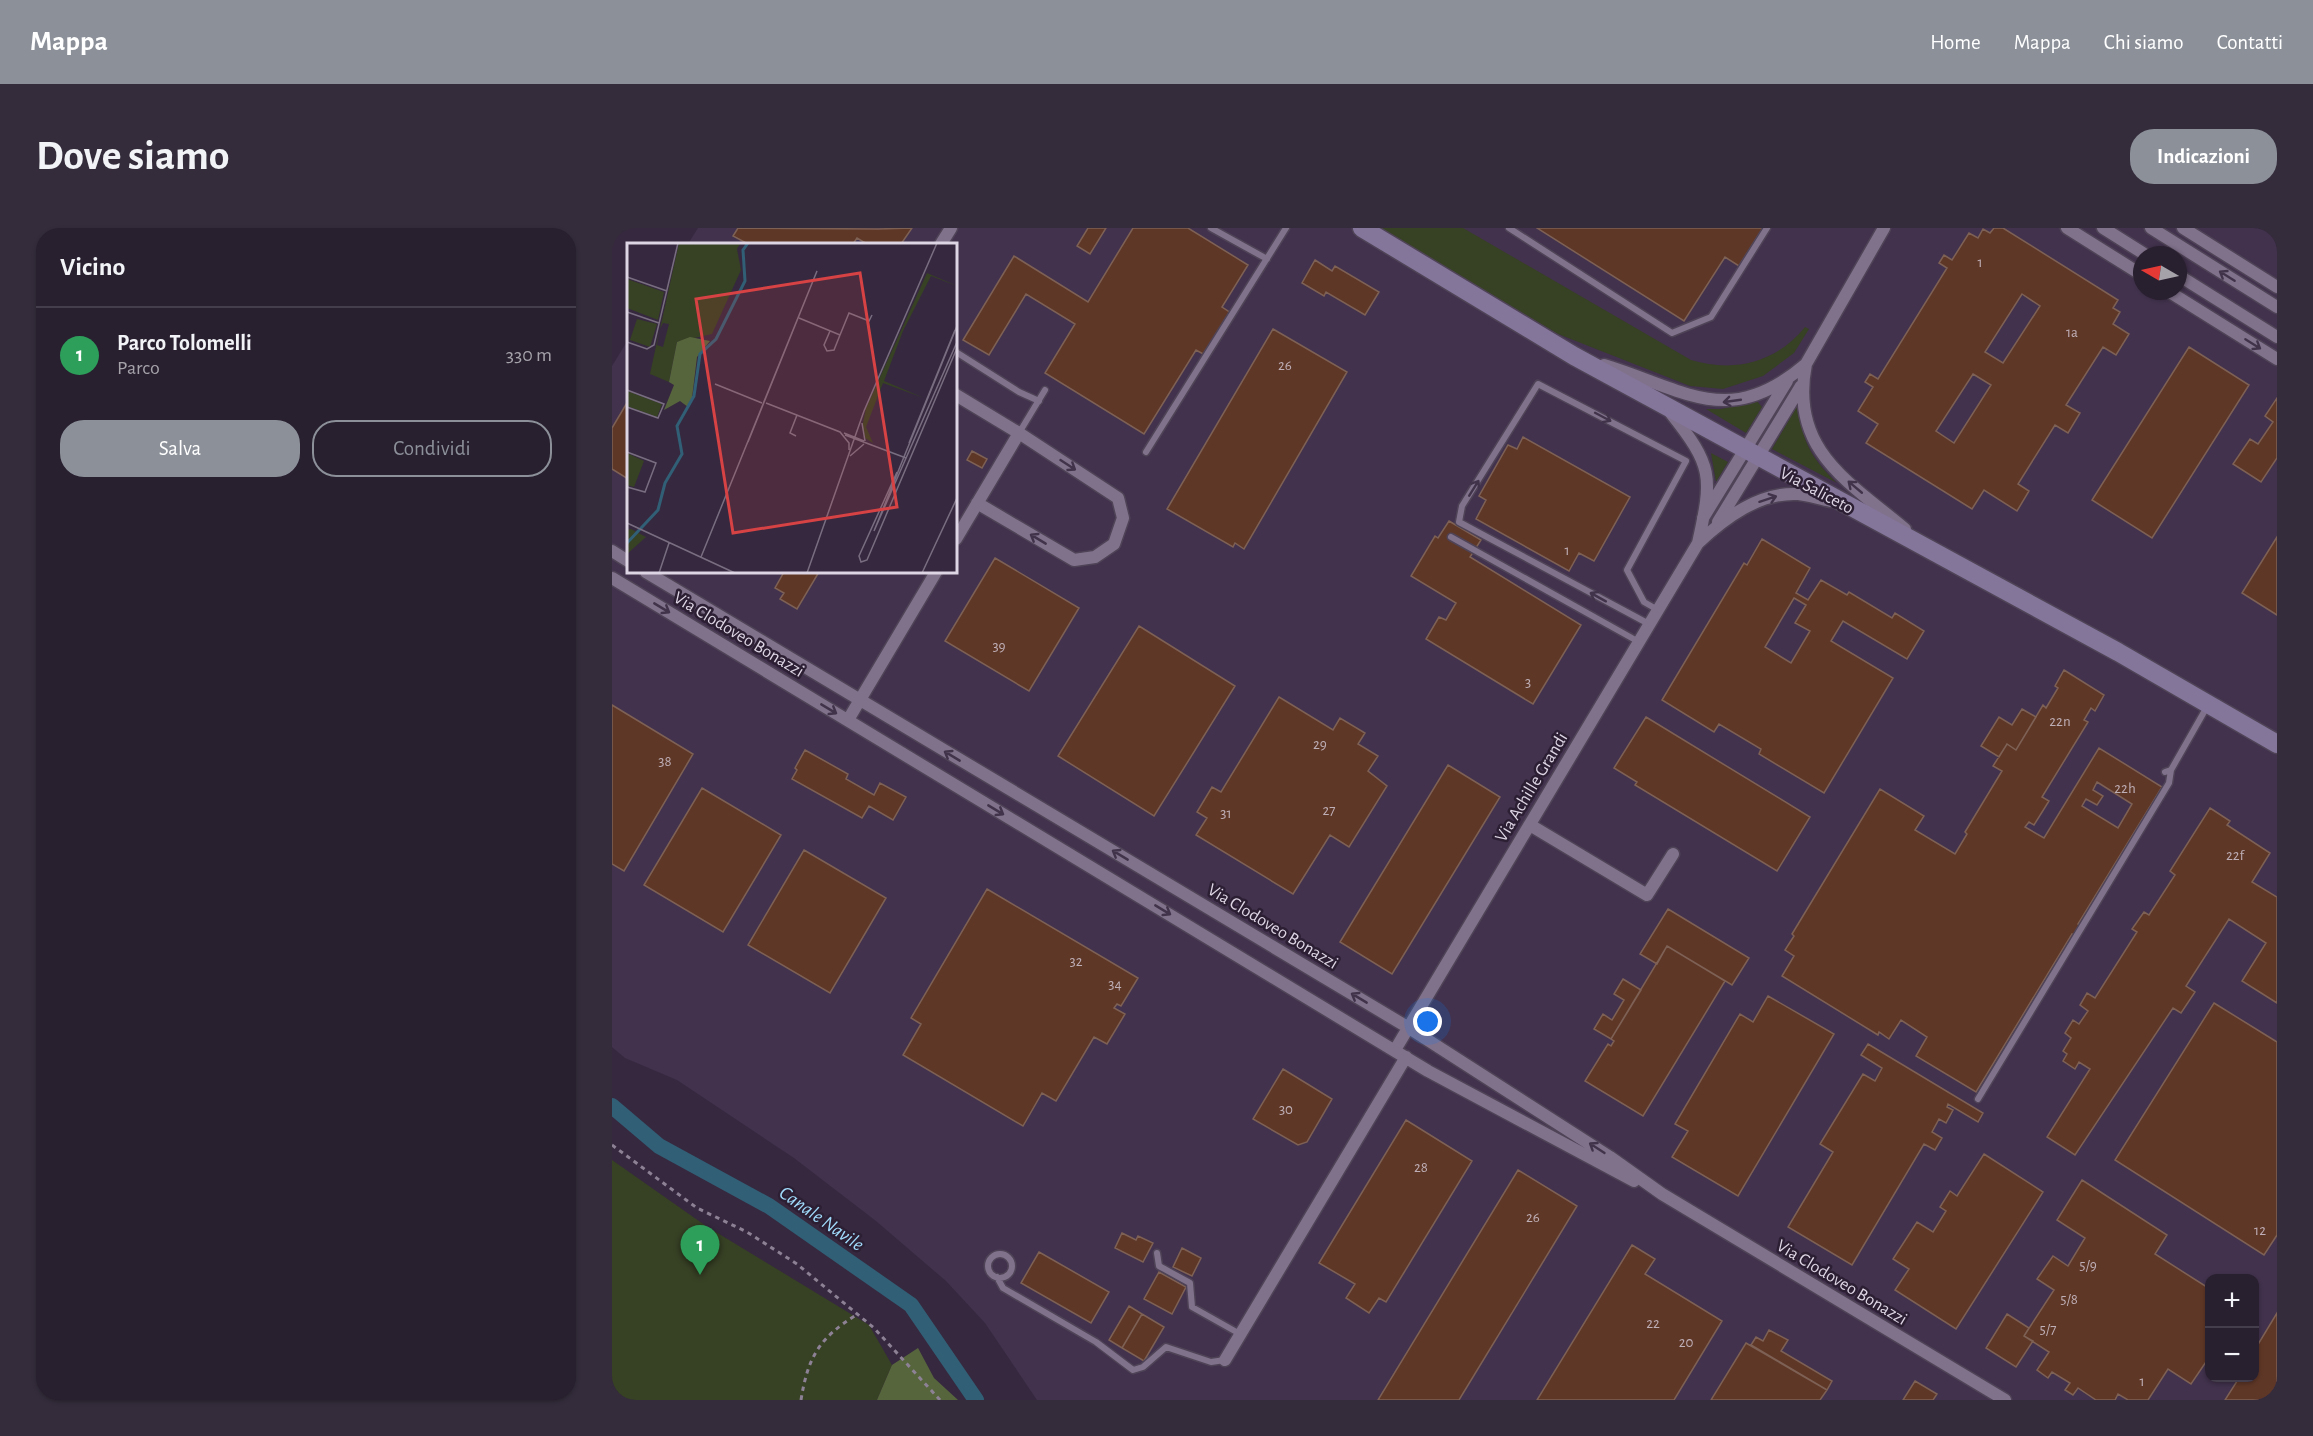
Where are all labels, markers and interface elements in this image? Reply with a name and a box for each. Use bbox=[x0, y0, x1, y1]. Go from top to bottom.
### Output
text: Mappa bbox=[30, 28, 108, 56]
text: Home bbox=[1930, 32, 1981, 53]
text: Mappa bbox=[2014, 32, 2071, 53]
text: Chi siamo bbox=[2104, 32, 2184, 53]
text: Contatti bbox=[2217, 32, 2283, 53]
button: Indicazioni bbox=[2130, 129, 2277, 184]
text: Dove siamo bbox=[36, 135, 230, 177]
inset map bbox=[627, 243, 957, 573]
north arrow bbox=[2133, 246, 2187, 300]
text: Vicino bbox=[60, 254, 125, 280]
house number: 1 bbox=[1977, 255, 1983, 270]
one-way arrow bbox=[2219, 270, 2236, 282]
house number: 1a bbox=[2066, 325, 2078, 340]
text: Parco Tolomelli bbox=[117, 332, 252, 354]
one-way arrow bbox=[2244, 338, 2261, 350]
text: 1 bbox=[76, 345, 83, 365]
text: 330 m bbox=[506, 345, 552, 365]
text: Parco bbox=[117, 358, 160, 378]
house number: 26 bbox=[1278, 358, 1292, 373]
one-way arrow bbox=[1723, 395, 1743, 406]
one-way arrow bbox=[1594, 411, 1611, 423]
button: Salva bbox=[60, 420, 300, 477]
button: Condividi bbox=[312, 420, 552, 477]
one-way arrow bbox=[1059, 459, 1076, 471]
street label: Via Saliceto bbox=[1777, 464, 1856, 518]
one-way arrow bbox=[1468, 480, 1480, 497]
one-way arrow bbox=[1847, 481, 1863, 494]
one-way arrow bbox=[1758, 493, 1777, 504]
one-way arrow bbox=[1030, 533, 1047, 545]
house number: 1 bbox=[1564, 543, 1570, 558]
street label: Via Clodoveo Bonazzi bbox=[670, 589, 807, 681]
one-way arrow bbox=[1589, 591, 1607, 602]
one-way arrow bbox=[653, 603, 670, 615]
house number: 39 bbox=[992, 639, 1006, 654]
house number: 3 bbox=[1525, 675, 1531, 690]
one-way arrow bbox=[820, 703, 837, 715]
house number: 22n bbox=[2049, 714, 2071, 729]
street label: Via Achille Grandi bbox=[1492, 730, 1571, 845]
house number: 29 bbox=[1313, 737, 1327, 752]
one-way arrow bbox=[944, 749, 961, 761]
house number: 38 bbox=[658, 754, 672, 769]
house number: 22h bbox=[2114, 781, 2136, 796]
house number: 27 bbox=[1322, 803, 1336, 818]
one-way arrow bbox=[987, 804, 1004, 816]
house number: 31 bbox=[1220, 806, 1232, 821]
house number: 22f bbox=[2226, 848, 2246, 863]
one-way arrow bbox=[1112, 849, 1129, 861]
street label: Via Clodoveo Bonazzi bbox=[1204, 881, 1341, 973]
one-way arrow bbox=[1154, 905, 1171, 917]
house number: 32 bbox=[1069, 954, 1083, 969]
house number: 34 bbox=[1108, 977, 1122, 992]
one-way arrow bbox=[1351, 992, 1368, 1004]
your location bbox=[1413, 1007, 1442, 1036]
house number: 30 bbox=[1279, 1102, 1293, 1117]
one-way arrow bbox=[1589, 1142, 1606, 1154]
house number: 28 bbox=[1414, 1160, 1428, 1175]
water label: Canale Navile bbox=[776, 1183, 868, 1255]
house number: 26 bbox=[1526, 1210, 1540, 1225]
house number: 12 bbox=[2254, 1223, 2266, 1238]
pin: 1 bbox=[680, 1226, 719, 1275]
street label: Via Clodoveo Bonazzi bbox=[1773, 1237, 1910, 1329]
house number: 5/9 bbox=[2079, 1258, 2097, 1273]
map controls bbox=[2205, 1274, 2259, 1382]
button: + bbox=[2205, 1274, 2259, 1328]
house number: 5/8 bbox=[2060, 1292, 2078, 1307]
house number: 22 bbox=[1646, 1316, 1660, 1331]
house number: 5/7 bbox=[2040, 1322, 2056, 1337]
button: − bbox=[2205, 1328, 2259, 1382]
house number: 20 bbox=[1679, 1335, 1693, 1350]
house number: 1 bbox=[2139, 1374, 2145, 1389]

